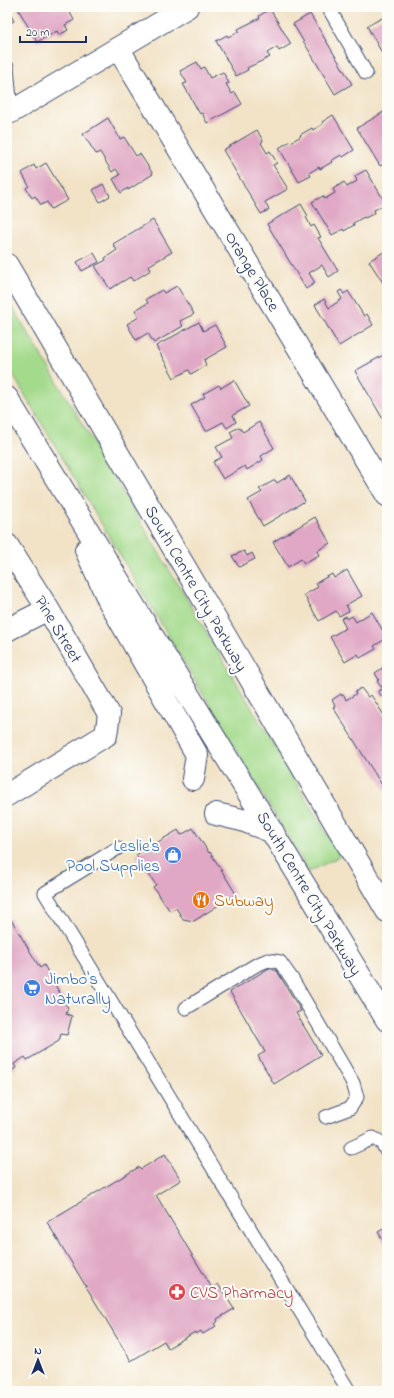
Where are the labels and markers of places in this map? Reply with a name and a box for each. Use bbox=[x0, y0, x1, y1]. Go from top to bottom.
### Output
place label: Leslie's Pool Supplies bbox=[66, 834, 160, 879]
shop icon: Leslie's Pool Supplies bbox=[163, 845, 183, 865]
place label: Subway bbox=[214, 889, 273, 915]
restaurant icon: Subway bbox=[191, 890, 211, 910]
place label: Jimbo's Naturally bbox=[45, 967, 111, 1013]
supermarket icon: Jimbo's Naturally bbox=[22, 978, 42, 998]
place label: CVS Pharmacy bbox=[190, 1281, 293, 1307]
pharmacy icon: CVS Pharmacy bbox=[167, 1282, 187, 1302]

